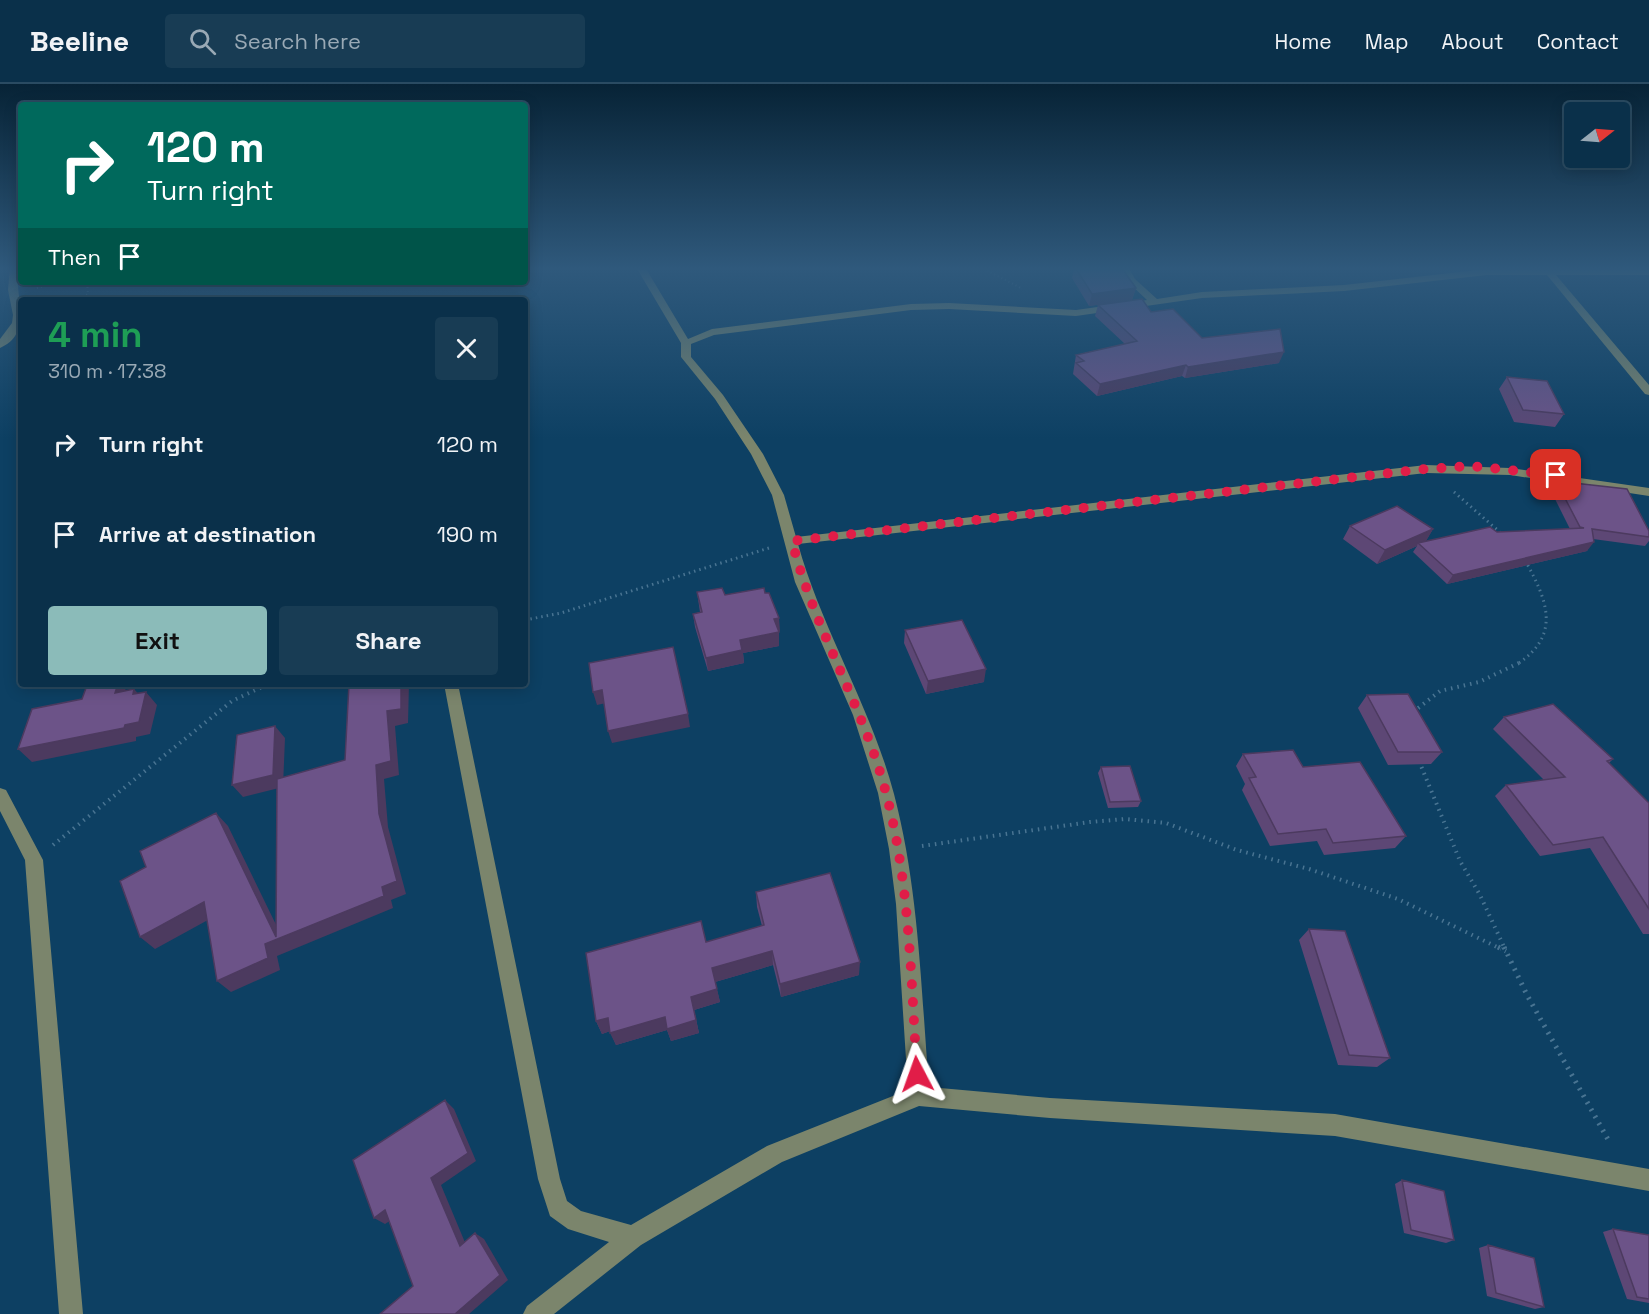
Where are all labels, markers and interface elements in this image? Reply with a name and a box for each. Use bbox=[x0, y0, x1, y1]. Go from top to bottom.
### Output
search box bbox=[165, 14, 585, 68]
text: Beeline bbox=[30, 23, 129, 59]
icon: search bbox=[186, 25, 219, 58]
text: Search here bbox=[234, 27, 361, 55]
text: Home bbox=[1274, 28, 1332, 55]
text: Map bbox=[1365, 28, 1409, 55]
text: About bbox=[1442, 28, 1504, 55]
text: Contact bbox=[1537, 28, 1619, 55]
north arrow bbox=[1564, 102, 1630, 168]
map controls bbox=[1564, 102, 1630, 168]
text: 120 m bbox=[147, 121, 265, 174]
icon: right bbox=[48, 126, 126, 204]
text: Turn right bbox=[147, 173, 274, 208]
icon: arrive bbox=[113, 240, 146, 273]
text: Then bbox=[48, 243, 101, 271]
text: 4 min bbox=[48, 312, 143, 358]
button: close bbox=[435, 317, 498, 380]
text: 310 m · 17:38 bbox=[48, 358, 167, 384]
icon: right bbox=[48, 428, 81, 461]
text: Turn right bbox=[99, 430, 204, 458]
text: 120 m bbox=[437, 430, 498, 458]
pin bbox=[1530, 449, 1581, 500]
icon: arrive bbox=[1539, 458, 1572, 491]
icon: arrive bbox=[48, 518, 81, 551]
text: Arrive at destination bbox=[99, 520, 316, 548]
text: 190 m bbox=[437, 520, 498, 548]
button: Exit bbox=[48, 606, 267, 675]
button: Share bbox=[279, 606, 498, 675]
position arrow bbox=[885, 1042, 949, 1106]

